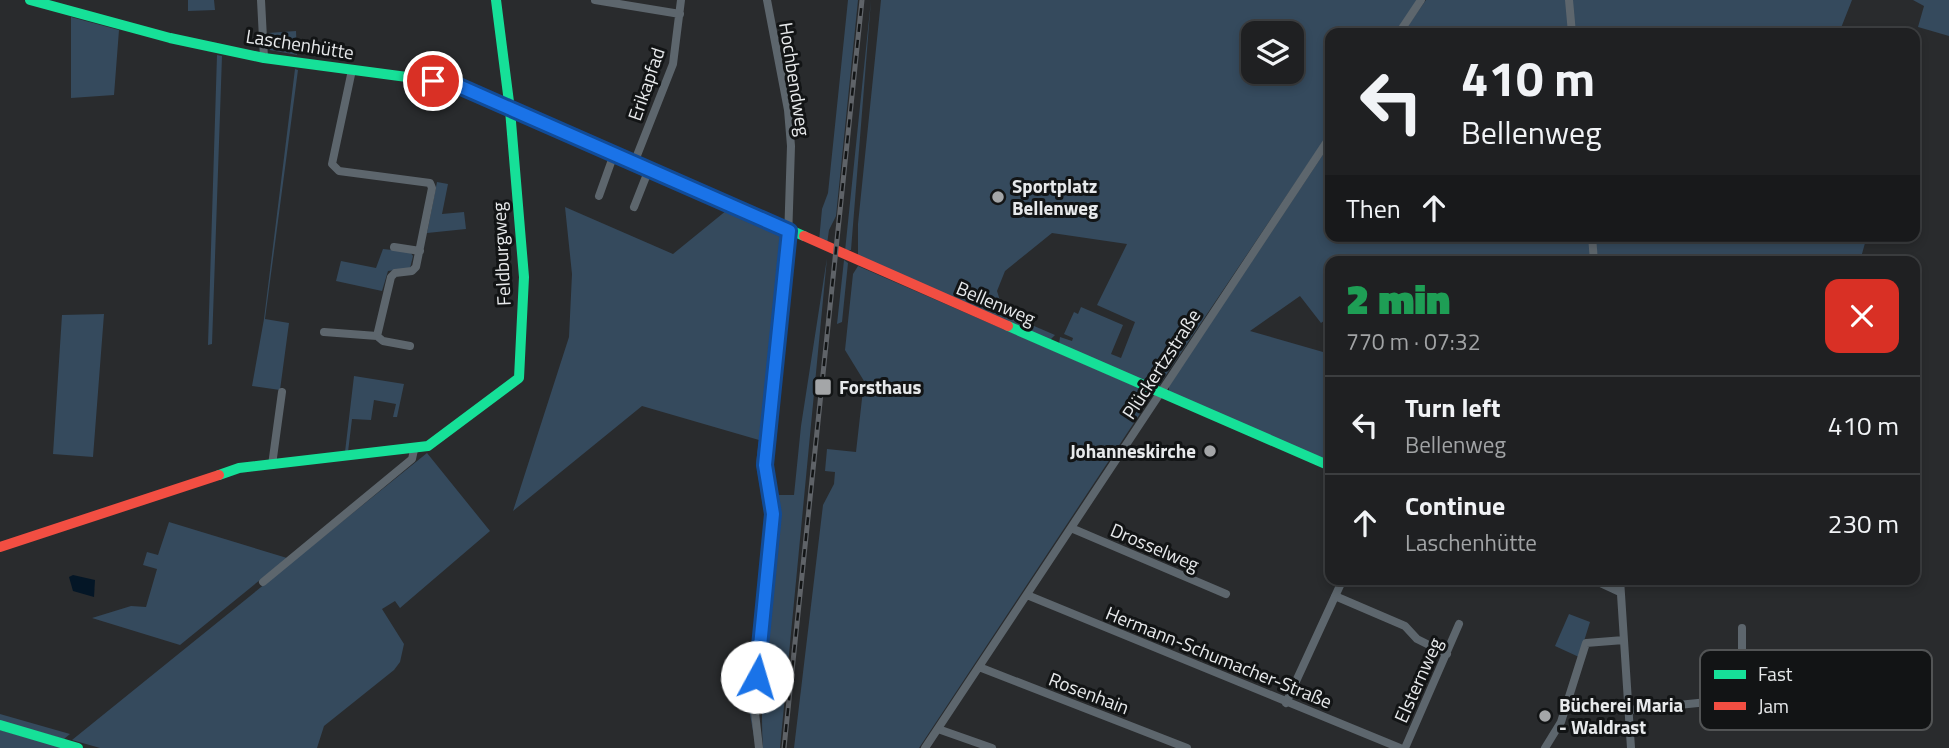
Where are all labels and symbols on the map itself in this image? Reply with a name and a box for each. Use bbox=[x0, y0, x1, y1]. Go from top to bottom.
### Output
street label: Hochbendweg bbox=[772, 20, 819, 138]
street label: Laschenhütte bbox=[244, 21, 356, 66]
street label: Erikapfad bbox=[619, 43, 672, 124]
pin bbox=[403, 51, 463, 111]
place label: Sportplatz Bellenweg bbox=[1012, 171, 1098, 222]
marker: Sportplatz Bellenweg bbox=[990, 189, 1006, 205]
street label: Feldburgweg bbox=[483, 201, 518, 307]
street label: Bellenweg bbox=[952, 273, 1041, 332]
street label: Plückertzstraße bbox=[1114, 303, 1207, 425]
place label: Forsthaus bbox=[839, 372, 922, 401]
marker: Forsthaus bbox=[813, 377, 833, 397]
place label: Johanneskirche bbox=[1070, 436, 1196, 465]
marker: Johanneskirche bbox=[1202, 443, 1218, 459]
street label: Drosselweg bbox=[1106, 515, 1204, 578]
street label: Hermann-Schumacher-Straße bbox=[1102, 598, 1337, 715]
street label: Elsternweg bbox=[1386, 632, 1449, 727]
position arrow bbox=[720, 640, 794, 714]
legend bbox=[1700, 650, 1932, 730]
text: Fast bbox=[1758, 659, 1793, 688]
street label: Rosenhain bbox=[1045, 664, 1134, 721]
place label: Bücherei Maria - Waldrast bbox=[1559, 690, 1684, 741]
text: Jam bbox=[1758, 691, 1789, 720]
marker: Bücherei Maria - Waldrast bbox=[1537, 708, 1553, 724]

